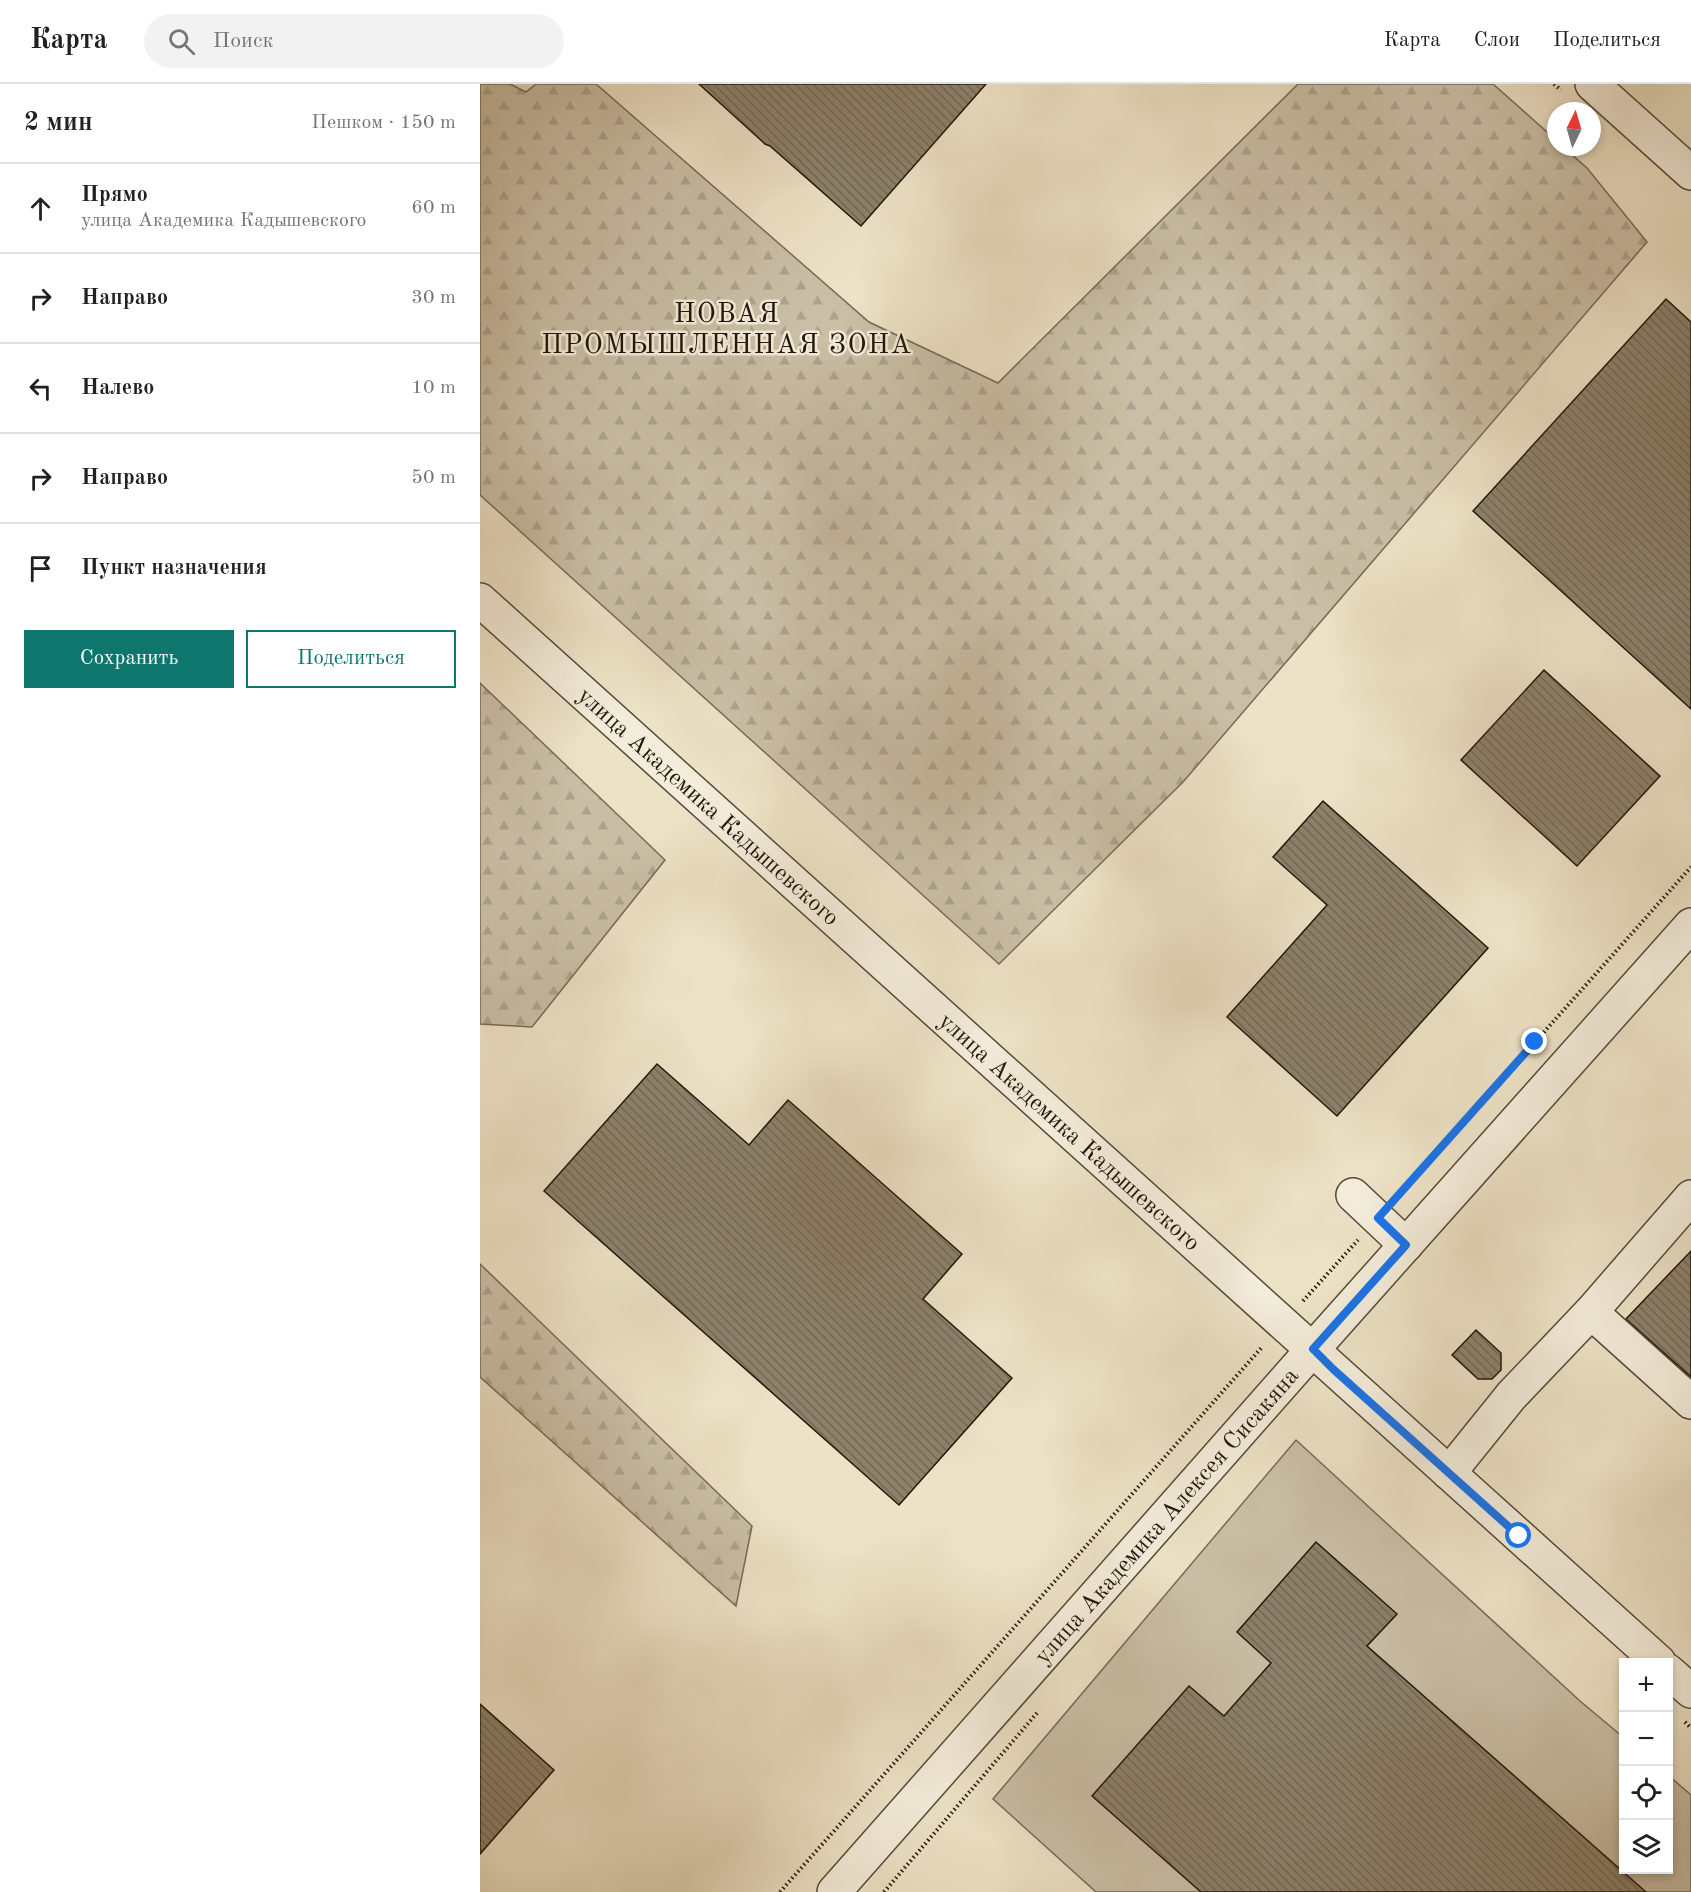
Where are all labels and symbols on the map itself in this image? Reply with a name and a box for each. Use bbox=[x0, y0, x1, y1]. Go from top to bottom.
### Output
north arrow bbox=[1547, 102, 1601, 156]
district label: НОВАЯ ПРОМЫШЛЕННАЯ ЗОНА bbox=[541, 301, 913, 359]
street label: улица Академика Кадышевского bbox=[572, 684, 843, 931]
street label: улица Академика Кадышевского bbox=[933, 1009, 1204, 1257]
route end bbox=[1521, 1028, 1547, 1054]
street label: улица Академика Алексея Сисакяна bbox=[1031, 1364, 1304, 1669]
route start bbox=[1505, 1522, 1531, 1548]

